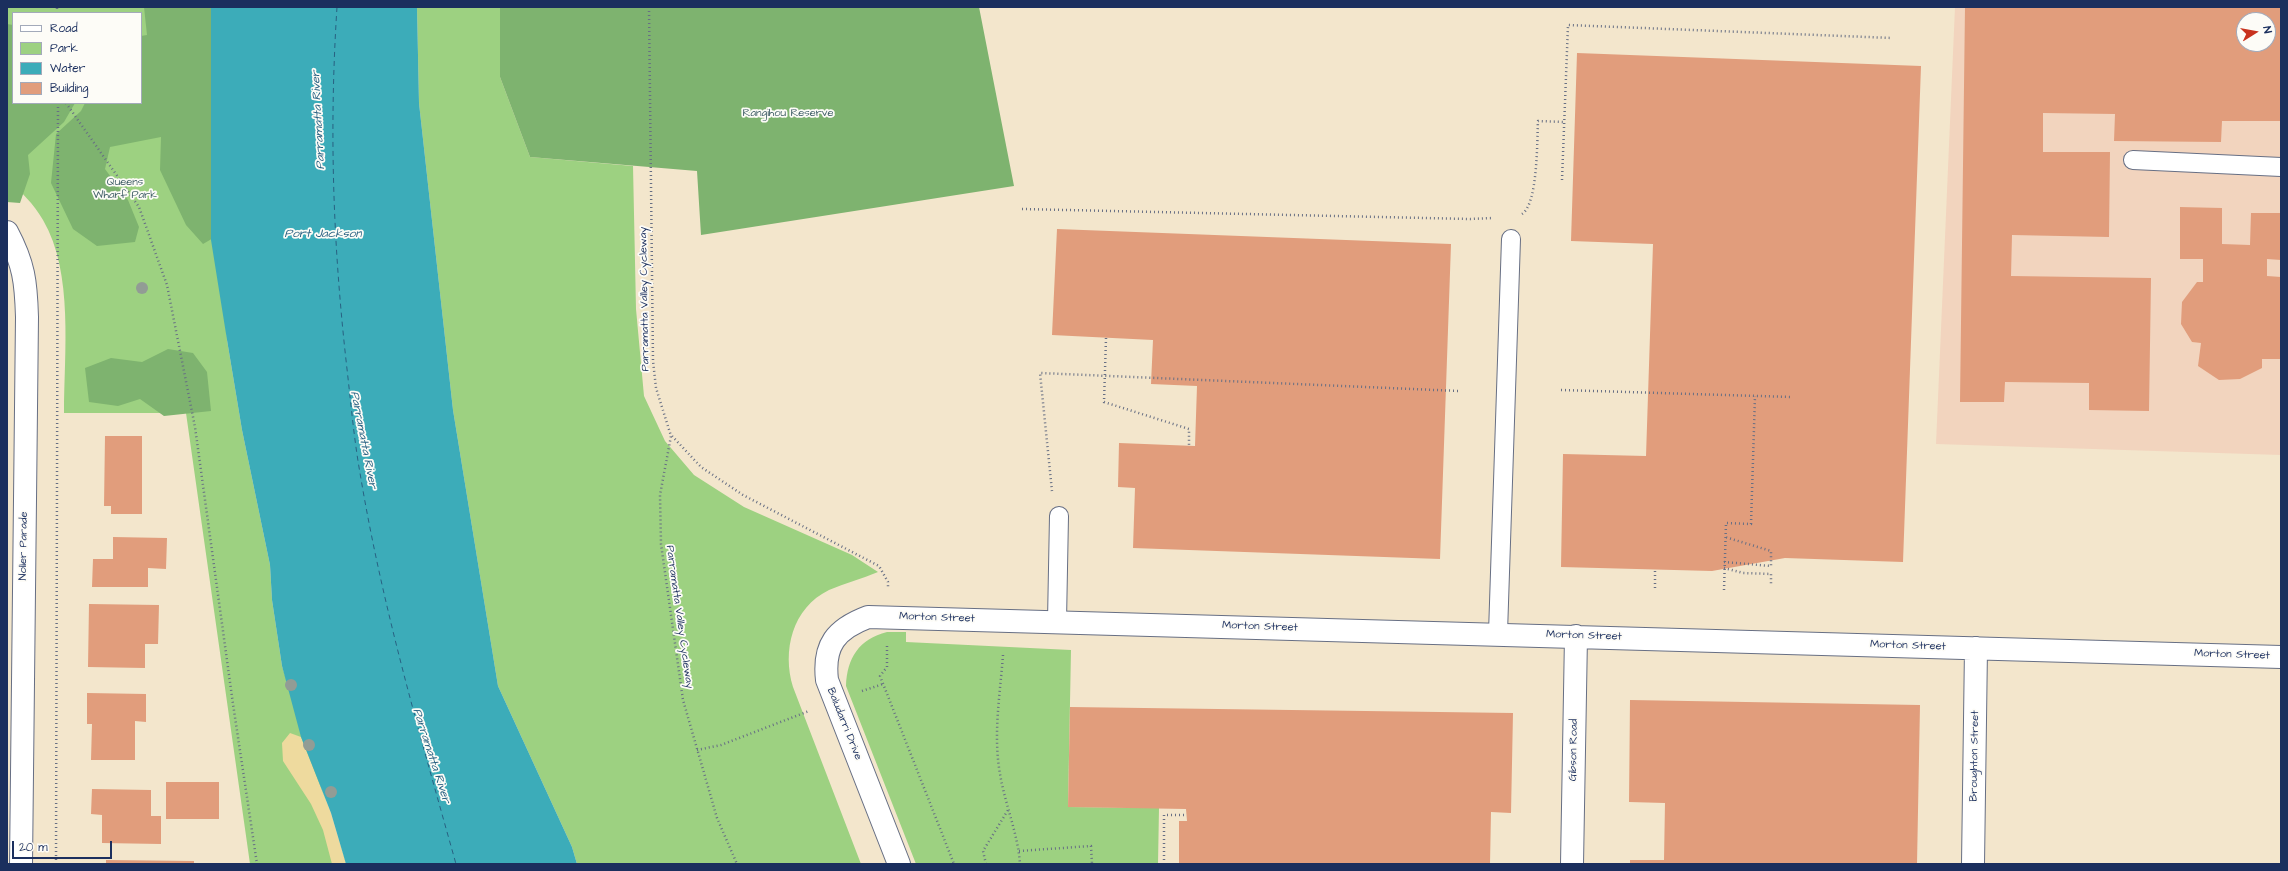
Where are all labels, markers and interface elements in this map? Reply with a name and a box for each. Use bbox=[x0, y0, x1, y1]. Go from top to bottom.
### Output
legend bbox=[12, 12, 142, 104]
north arrow bbox=[2236, 12, 2276, 52]
text: Road bbox=[50, 20, 78, 37]
text: N bbox=[2259, 25, 2275, 35]
text: Park bbox=[50, 40, 78, 57]
text: Water bbox=[50, 60, 85, 77]
water label: Parramatta River bbox=[309, 70, 329, 170]
text: Building bbox=[50, 80, 88, 97]
park label: Rangihou Reserve bbox=[743, 107, 833, 121]
park label: Queens Wharf Park bbox=[93, 176, 157, 202]
water label: Port Jackson bbox=[285, 227, 361, 241]
street label: Parramatta Valley Cycleway bbox=[637, 227, 653, 371]
water label: Parramatta River bbox=[346, 390, 380, 490]
street label: Noller Parade bbox=[17, 511, 31, 581]
street label: Parramatta Valley Cycleway bbox=[662, 544, 696, 690]
street label: Morton Street bbox=[899, 610, 975, 626]
street label: Morton Street bbox=[1222, 619, 1298, 635]
street label: Morton Street bbox=[1546, 628, 1622, 644]
street label: Morton Street bbox=[1870, 638, 1946, 654]
street label: Morton Street bbox=[2194, 647, 2270, 663]
street label: Baludarri Drive bbox=[824, 686, 864, 762]
water label: Parramatta River bbox=[409, 707, 453, 805]
street label: Broughton Street bbox=[1968, 710, 1982, 802]
street label: Gibson Road bbox=[1567, 719, 1581, 781]
scale bar bbox=[14, 833, 114, 859]
text: 20 m bbox=[19, 839, 48, 856]

